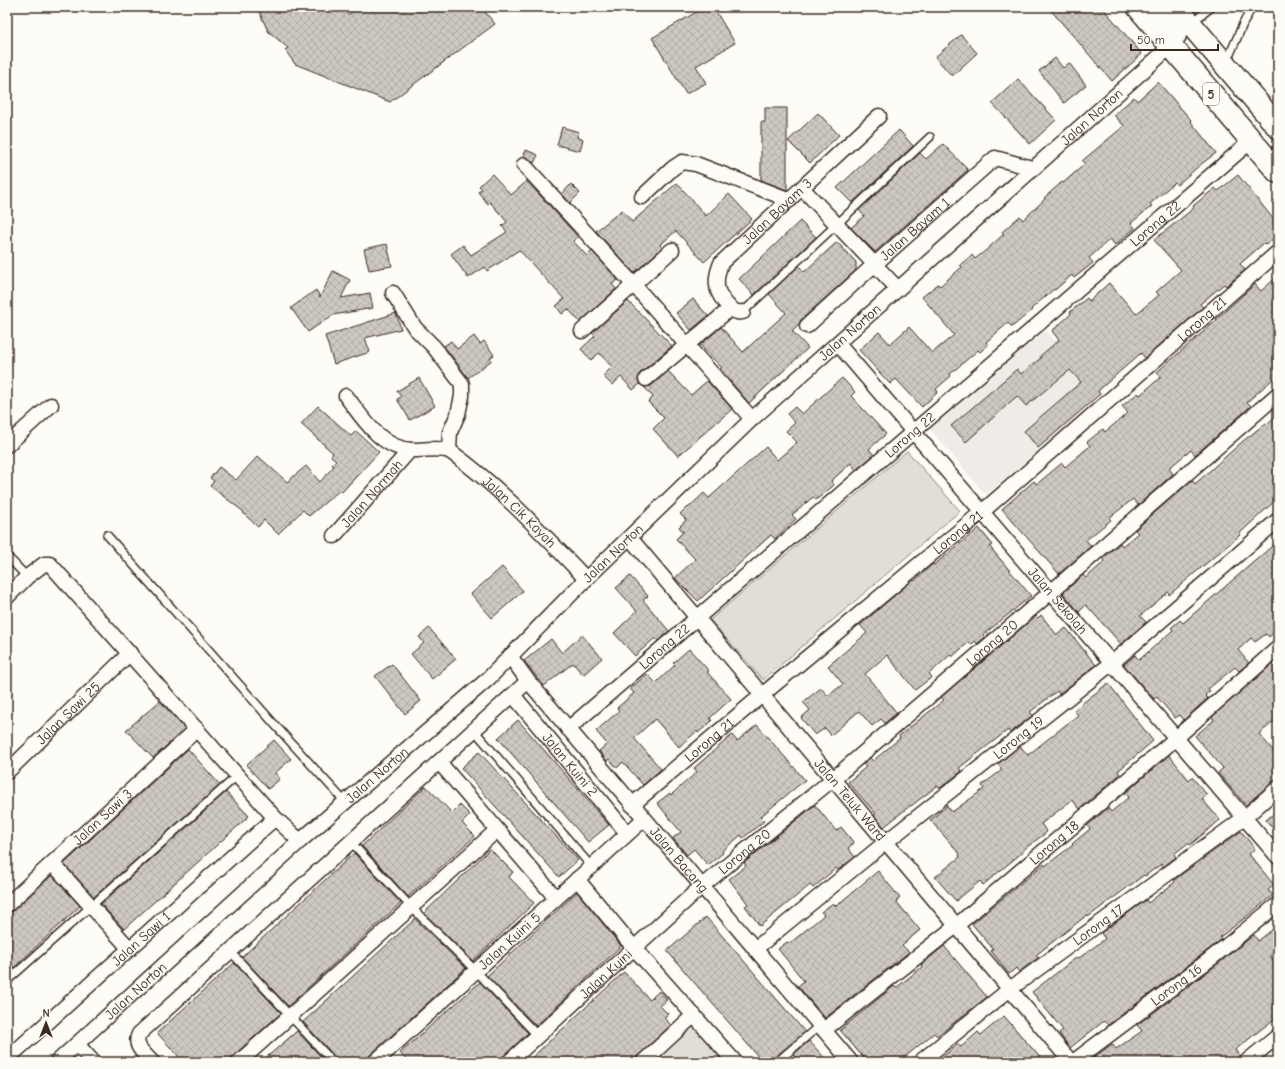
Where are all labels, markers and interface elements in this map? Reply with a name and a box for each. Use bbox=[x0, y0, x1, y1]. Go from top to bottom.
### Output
scale bar bbox=[1131, 26, 1218, 52]
text: 50 m bbox=[1137, 33, 1165, 47]
road number: 5 bbox=[1203, 83, 1219, 105]
street label: Jalan Norton bbox=[1057, 85, 1126, 149]
street label: Jalan Bayam 3 bbox=[739, 174, 815, 248]
street label: Jalan Bayam 1 bbox=[876, 194, 953, 264]
street label: Lorong 22 bbox=[1127, 197, 1184, 250]
street label: Lorong 21 bbox=[1174, 293, 1230, 345]
street label: Jalan Norton bbox=[815, 300, 884, 364]
street label: Lorong 22 bbox=[881, 408, 939, 461]
street label: Jalan Normah bbox=[337, 456, 406, 531]
street label: Jalan Cik Kayah bbox=[479, 472, 560, 551]
street label: Lorong 21 bbox=[929, 507, 986, 558]
street label: Jalan Norton bbox=[579, 520, 647, 586]
street label: Jalan Sekolah bbox=[1025, 564, 1091, 638]
street label: Lorong 20 bbox=[963, 616, 1021, 669]
street label: Lorong 22 bbox=[635, 620, 693, 673]
street label: Jalan Sawi 25 bbox=[33, 678, 104, 748]
street label: Lorong 19 bbox=[990, 712, 1047, 762]
street label: Lorong 21 bbox=[681, 714, 737, 766]
street label: Jalan Kuini 2 bbox=[539, 729, 602, 800]
street label: Jalan Norton bbox=[342, 743, 412, 806]
street label: Jalan Teluk Ward bbox=[811, 755, 890, 844]
street label: Jalan Sawi 3 bbox=[69, 785, 136, 848]
street label: Lorong 18 bbox=[1026, 816, 1082, 868]
street label: Jalan Bacang bbox=[647, 823, 712, 896]
street label: Lorong 20 bbox=[715, 825, 774, 878]
street label: Lorong 17 bbox=[1069, 900, 1127, 949]
street label: Jalan Sawi 1 bbox=[108, 908, 174, 969]
street label: Jalan Kuini 5 bbox=[475, 908, 544, 973]
street label: Jalan Kuini bbox=[576, 945, 636, 1002]
street label: Jalan Norton bbox=[101, 958, 170, 1023]
street label: Lorong 16 bbox=[1147, 960, 1205, 1009]
north arrow bbox=[26, 1003, 66, 1043]
text: N bbox=[42, 1007, 50, 1020]

